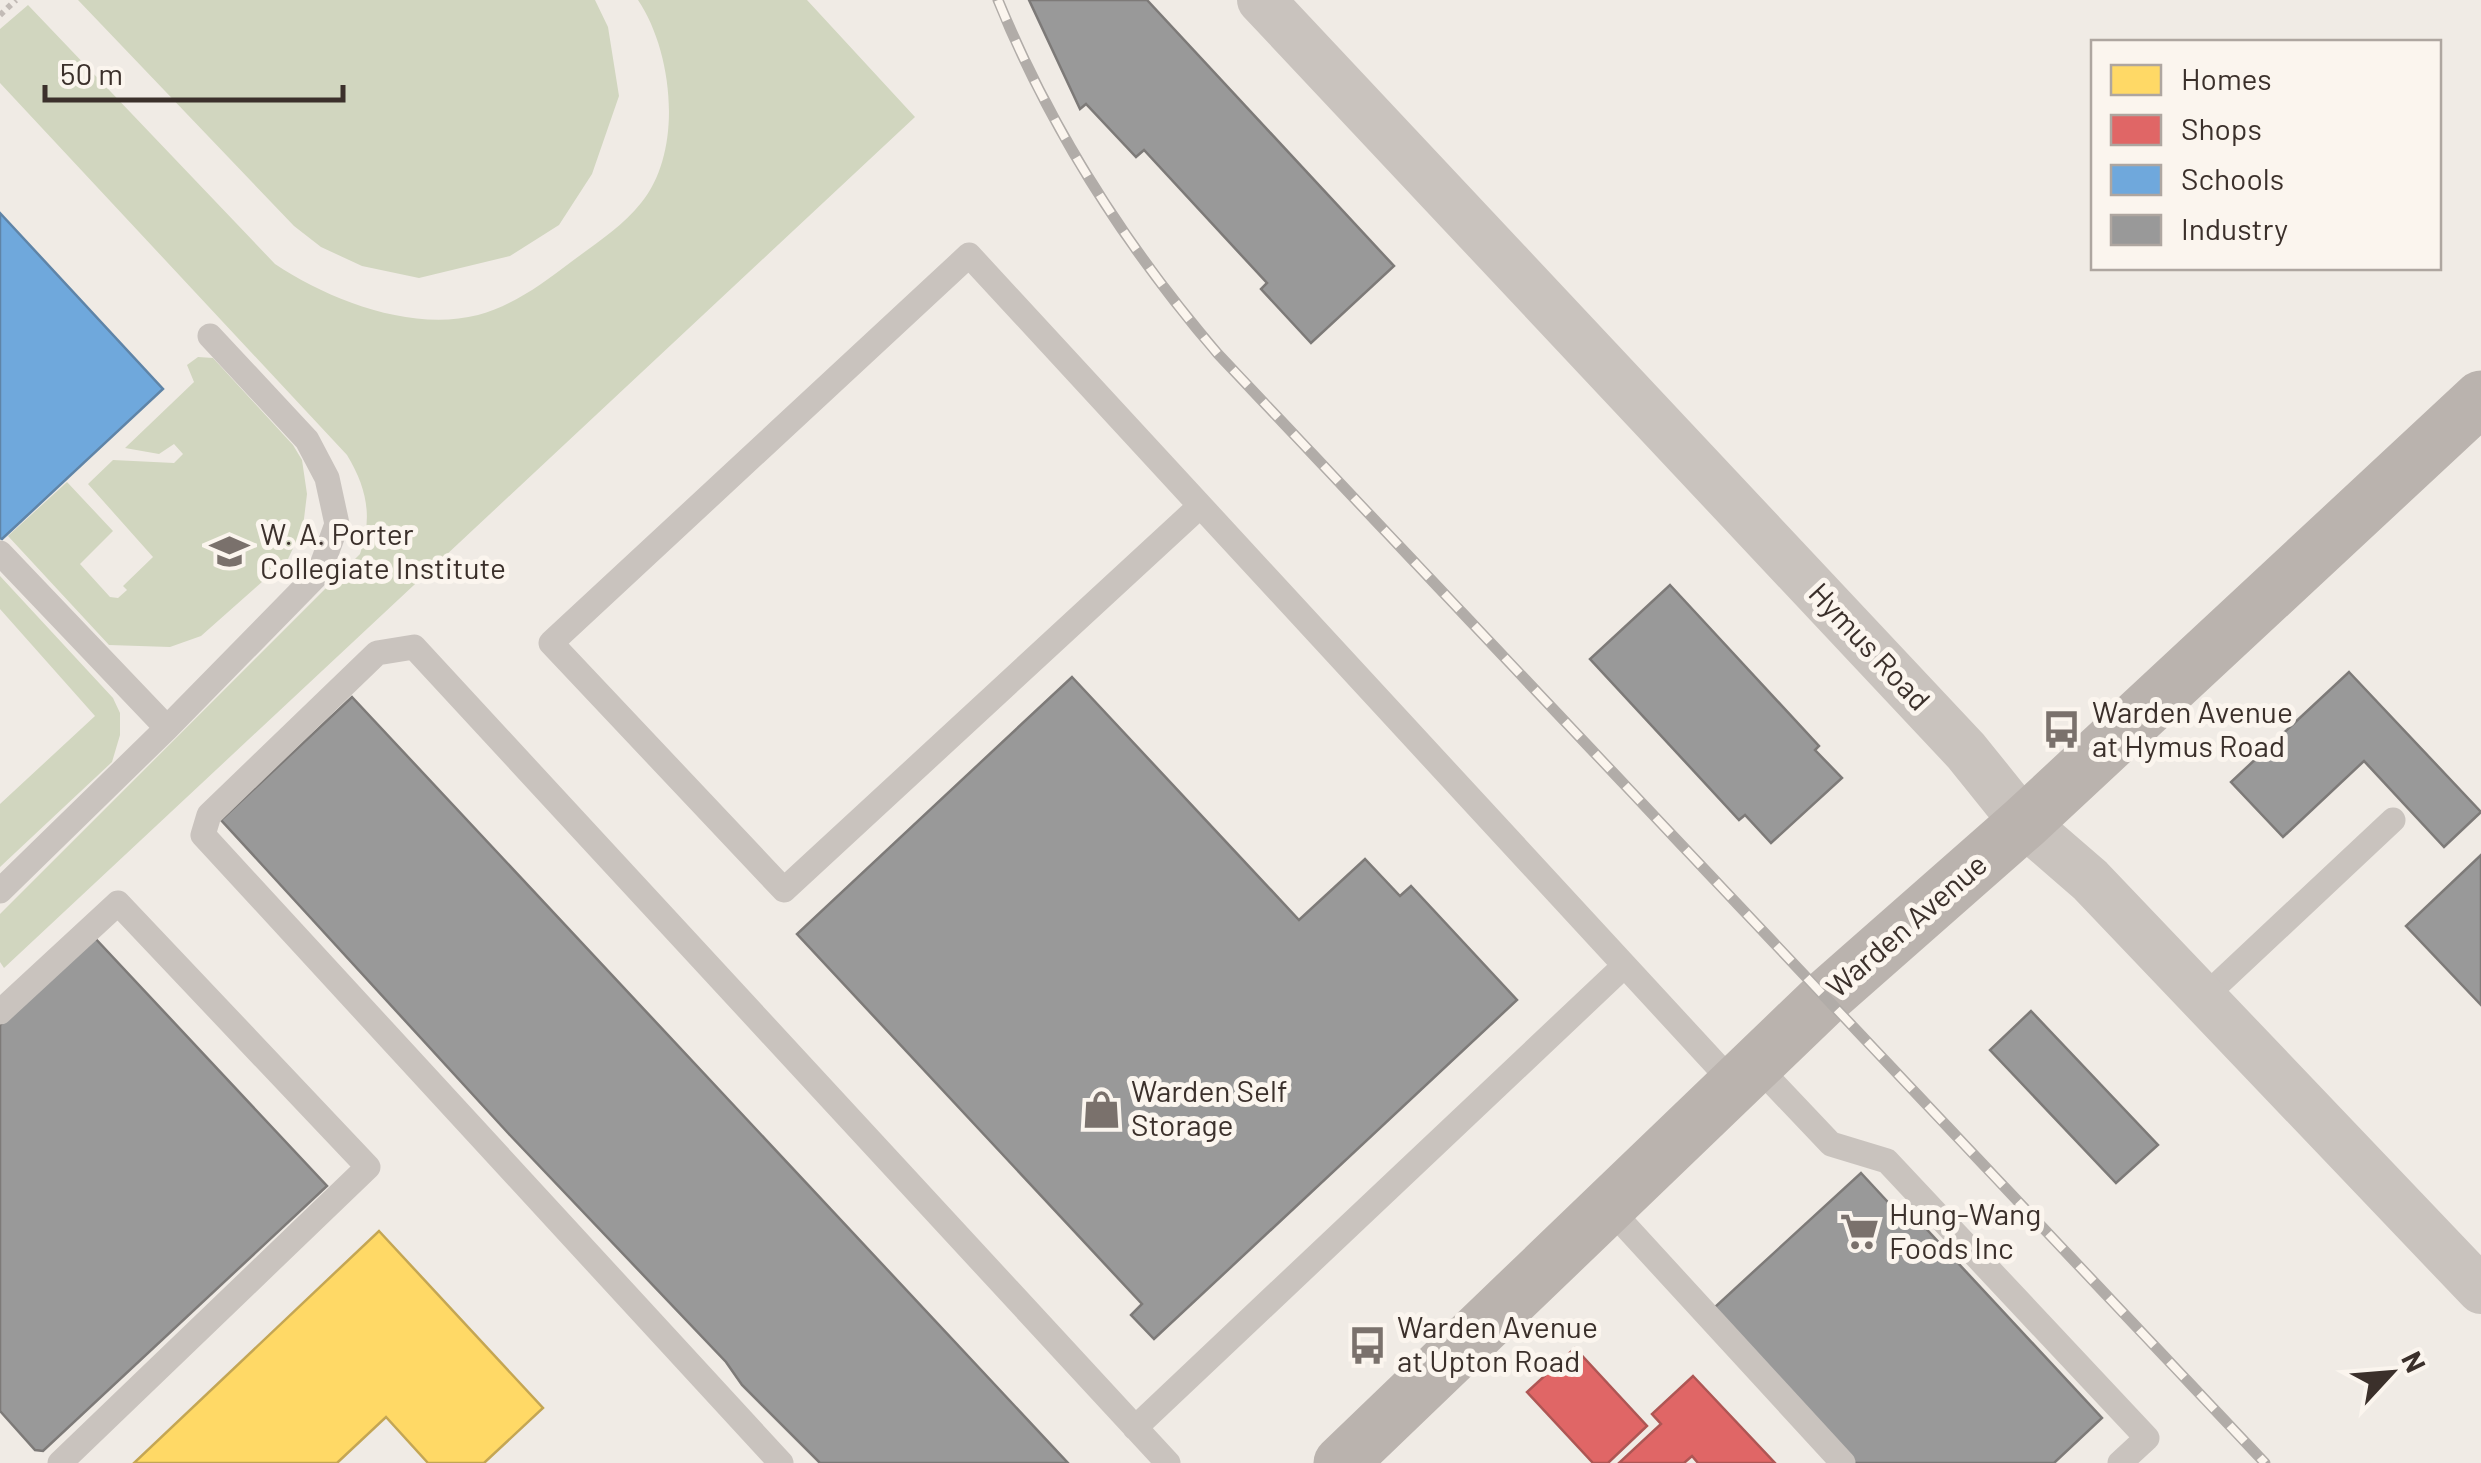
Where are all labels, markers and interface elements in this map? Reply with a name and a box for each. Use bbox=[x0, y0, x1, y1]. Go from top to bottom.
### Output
scale bar bbox=[45, 40, 342, 102]
legend bbox=[2091, 40, 2441, 270]
text: 50 m bbox=[60, 55, 123, 91]
text: Homes bbox=[2181, 60, 2272, 96]
text: Shops bbox=[2181, 110, 2262, 146]
text: Schools bbox=[2181, 160, 2284, 196]
text: Industry bbox=[2181, 210, 2288, 246]
place label: W. A. Porter Collegiate Institute bbox=[260, 515, 506, 585]
school or university icon: W. A. Porter Collegiate Institute bbox=[209, 531, 251, 573]
street label: Hymus Road bbox=[1802, 574, 1939, 717]
place label: Warden Avenue at Hymus Road bbox=[2092, 693, 2293, 763]
bus stop icon: Warden Avenue at Hymus Road bbox=[2041, 709, 2083, 751]
street label: Warden Avenue bbox=[1818, 845, 1993, 1004]
place label: Warden Self Storage bbox=[1131, 1072, 1288, 1142]
shop icon: Warden Self Storage bbox=[1080, 1088, 1122, 1130]
place label: Hung-Wang Foods Inc bbox=[1889, 1195, 2041, 1265]
supermarket icon: Hung-Wang Foods Inc bbox=[1838, 1211, 1880, 1253]
place label: Warden Avenue at Upton Road bbox=[1397, 1308, 1598, 1378]
north arrow bbox=[2341, 1323, 2441, 1423]
bus stop icon: Warden Avenue at Upton Road bbox=[1346, 1324, 1388, 1366]
text: N bbox=[2395, 1346, 2434, 1377]

